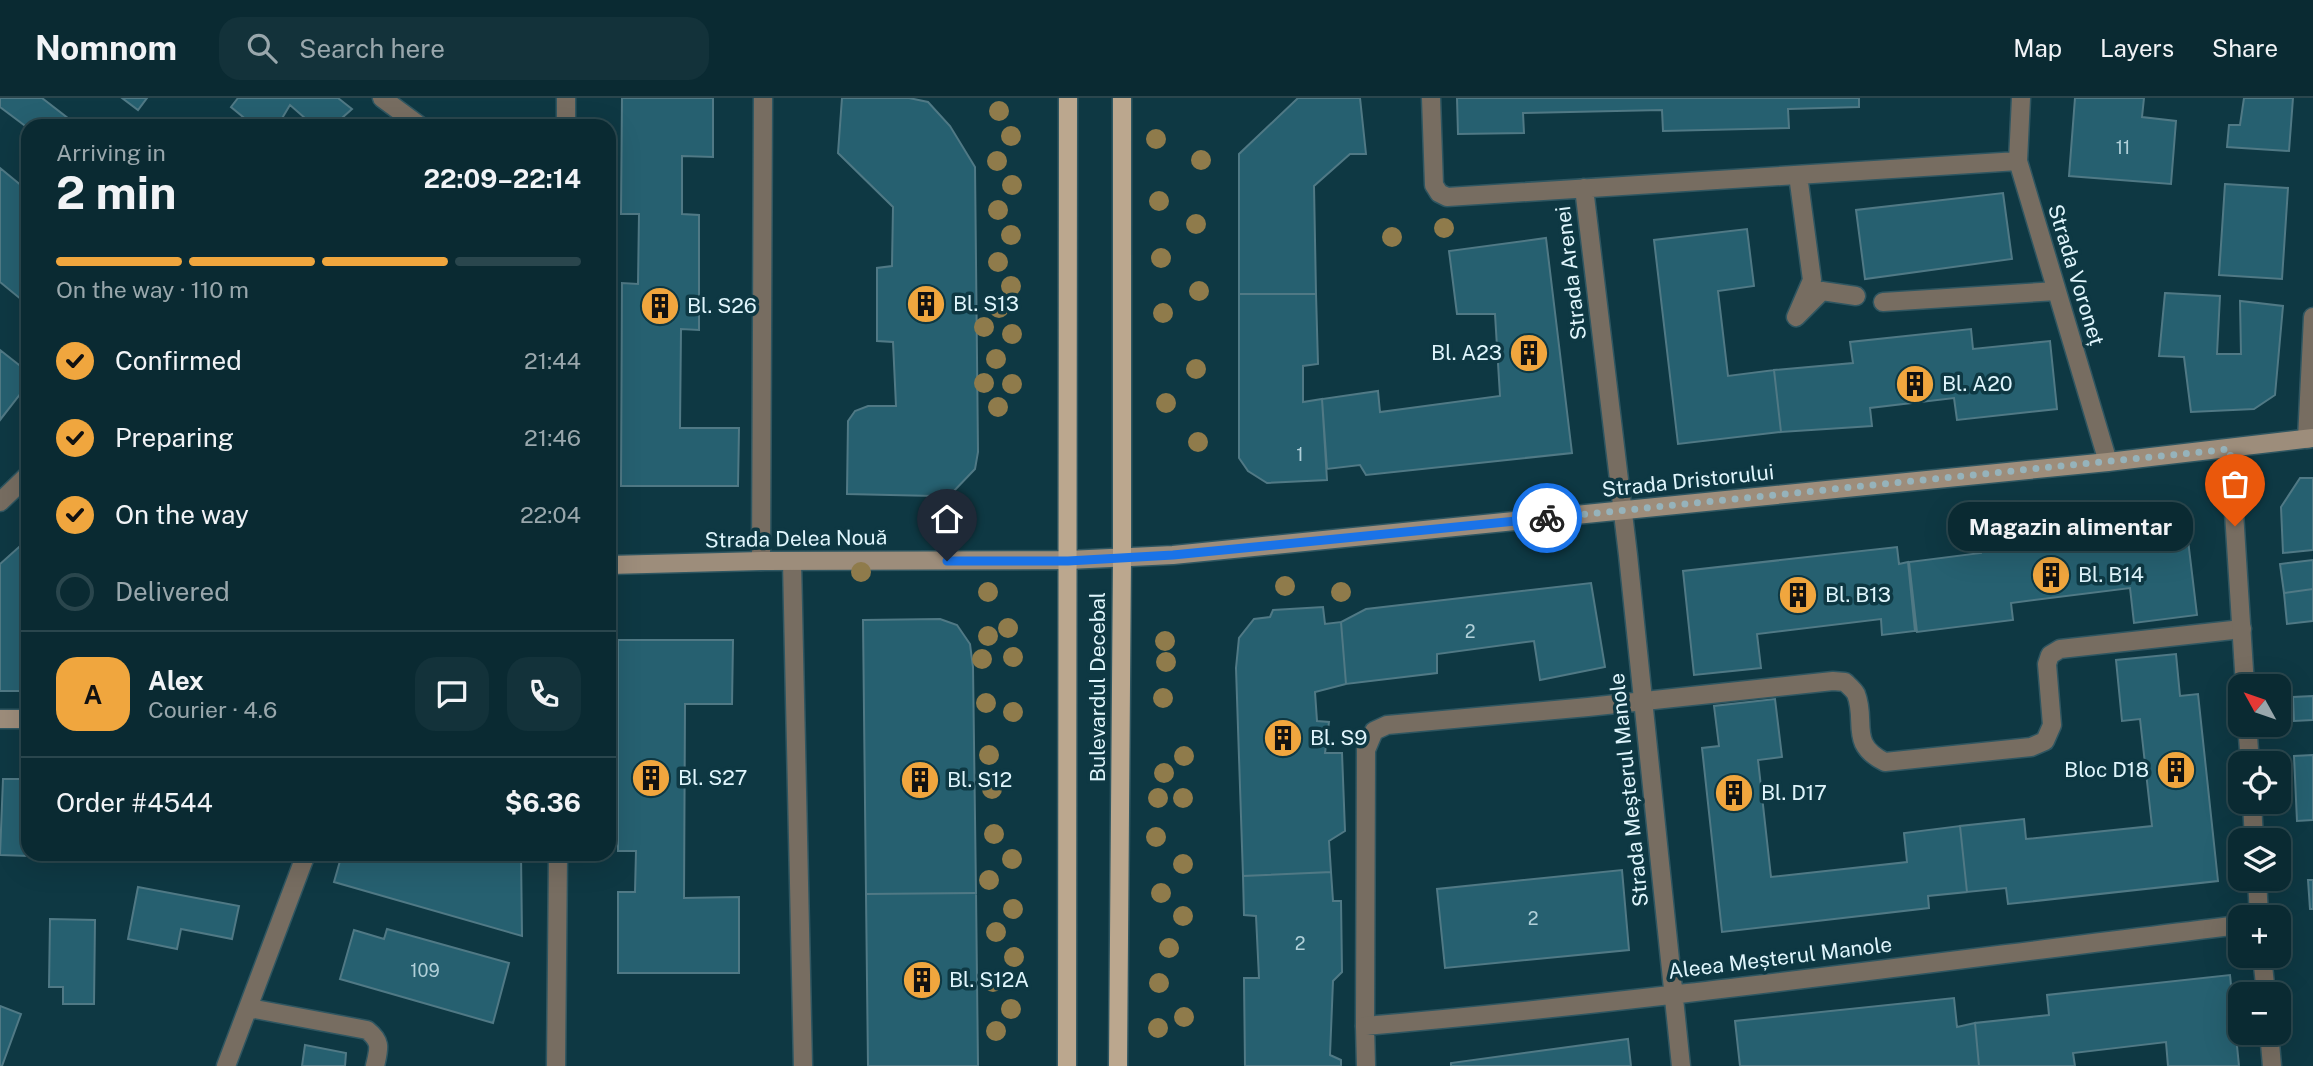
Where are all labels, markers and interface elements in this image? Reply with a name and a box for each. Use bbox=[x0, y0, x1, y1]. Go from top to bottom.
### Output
search box bbox=[219, 17, 709, 80]
text: Nomnom bbox=[35, 29, 177, 67]
icon: search bbox=[243, 29, 281, 67]
text: Search here bbox=[299, 33, 445, 64]
text: Map bbox=[2013, 34, 2062, 62]
text: Layers bbox=[2100, 34, 2174, 62]
text: Share bbox=[2212, 34, 2278, 62]
house number: 11 bbox=[2116, 137, 2130, 158]
text: Arriving in bbox=[56, 139, 166, 166]
text: 22:09–22:14 bbox=[424, 163, 581, 194]
text: 2 min bbox=[56, 165, 176, 219]
street label: Strada Voroneț bbox=[2043, 201, 2110, 349]
street label: Strada Arenei bbox=[1550, 205, 1591, 341]
text: On the way · 110 m bbox=[56, 276, 249, 303]
building icon: Bl. S13 bbox=[905, 283, 947, 325]
building icon: Bl. S26 bbox=[639, 285, 681, 327]
place label: Bl. S13 bbox=[953, 291, 1019, 316]
place label: Bl. S26 bbox=[687, 293, 757, 318]
building icon: Bl. A23 bbox=[1508, 332, 1550, 374]
place label: Bl. A23 bbox=[1431, 340, 1502, 365]
icon: check bbox=[56, 342, 94, 380]
text: Confirmed bbox=[115, 345, 242, 376]
text: 21:44 bbox=[524, 347, 581, 374]
building icon: Bl. A20 bbox=[1894, 363, 1936, 405]
place label: Bl. A20 bbox=[1942, 371, 2013, 396]
icon: check bbox=[56, 419, 94, 457]
text: Preparing bbox=[115, 422, 234, 453]
text: 21:46 bbox=[524, 424, 581, 451]
house number: 1 bbox=[1296, 444, 1304, 465]
pin bbox=[2205, 454, 2265, 526]
street label: Strada Dristorului bbox=[1601, 459, 1775, 502]
icon: bag bbox=[2216, 465, 2254, 503]
courier bbox=[1512, 483, 1582, 553]
pin bbox=[917, 489, 977, 561]
icon: check bbox=[56, 496, 94, 534]
text: On the way bbox=[115, 499, 249, 530]
icon: bike bbox=[1528, 499, 1566, 537]
icon: home bbox=[928, 500, 966, 538]
text: 22:04 bbox=[520, 501, 581, 528]
callout: Magazin alimentar bbox=[1948, 502, 2193, 550]
text: Magazin alimentar bbox=[1969, 513, 2172, 540]
street label: Strada Delea Nouă bbox=[704, 524, 888, 553]
building icon: Bl. B14 bbox=[2030, 554, 2072, 596]
place label: Bl. B14 bbox=[2078, 562, 2144, 587]
building icon: Bl. B13 bbox=[1777, 574, 1819, 616]
text: Delivered bbox=[115, 576, 230, 607]
place label: Bl. B13 bbox=[1825, 582, 1891, 607]
street label: Bulevardul Decebal bbox=[1085, 592, 1110, 782]
house number: 2 bbox=[1465, 621, 1475, 642]
button: chat bbox=[415, 657, 489, 731]
button: phone bbox=[507, 657, 581, 731]
text: Alex bbox=[148, 665, 204, 696]
street label: Strada Meșterul Manole bbox=[1604, 672, 1653, 908]
north arrow bbox=[2228, 674, 2291, 737]
map controls bbox=[2228, 674, 2291, 1045]
text: A bbox=[84, 679, 102, 710]
text: Courier · 4.6 bbox=[148, 696, 277, 723]
building icon: Bl. S9 bbox=[1262, 717, 1304, 759]
place label: Bl. S9 bbox=[1310, 725, 1367, 750]
building icon: Bloc D18 bbox=[2155, 749, 2197, 791]
button: locate bbox=[2228, 751, 2291, 814]
building icon: Bl. S27 bbox=[630, 757, 672, 799]
place label: Bloc D18 bbox=[2064, 757, 2149, 782]
building icon: Bl. S12 bbox=[899, 759, 941, 801]
place label: Bl. S27 bbox=[678, 765, 747, 790]
place label: Bl. S12 bbox=[947, 767, 1012, 792]
building icon: Bl. D17 bbox=[1713, 772, 1755, 814]
place label: Bl. D17 bbox=[1761, 780, 1827, 805]
text: Order #4544 bbox=[56, 787, 213, 818]
text: $6.36 bbox=[505, 787, 581, 818]
button: layers bbox=[2228, 828, 2291, 891]
button: + bbox=[2228, 905, 2291, 968]
house number: 2 bbox=[1528, 908, 1538, 929]
street label: Aleea Meșterul Manole bbox=[1667, 931, 1893, 984]
house number: 2 bbox=[1295, 933, 1305, 954]
building icon: Bl. S12A bbox=[901, 959, 943, 1001]
house number: 109 bbox=[410, 960, 440, 981]
place label: Bl. S12A bbox=[949, 967, 1029, 992]
button: − bbox=[2228, 982, 2291, 1045]

